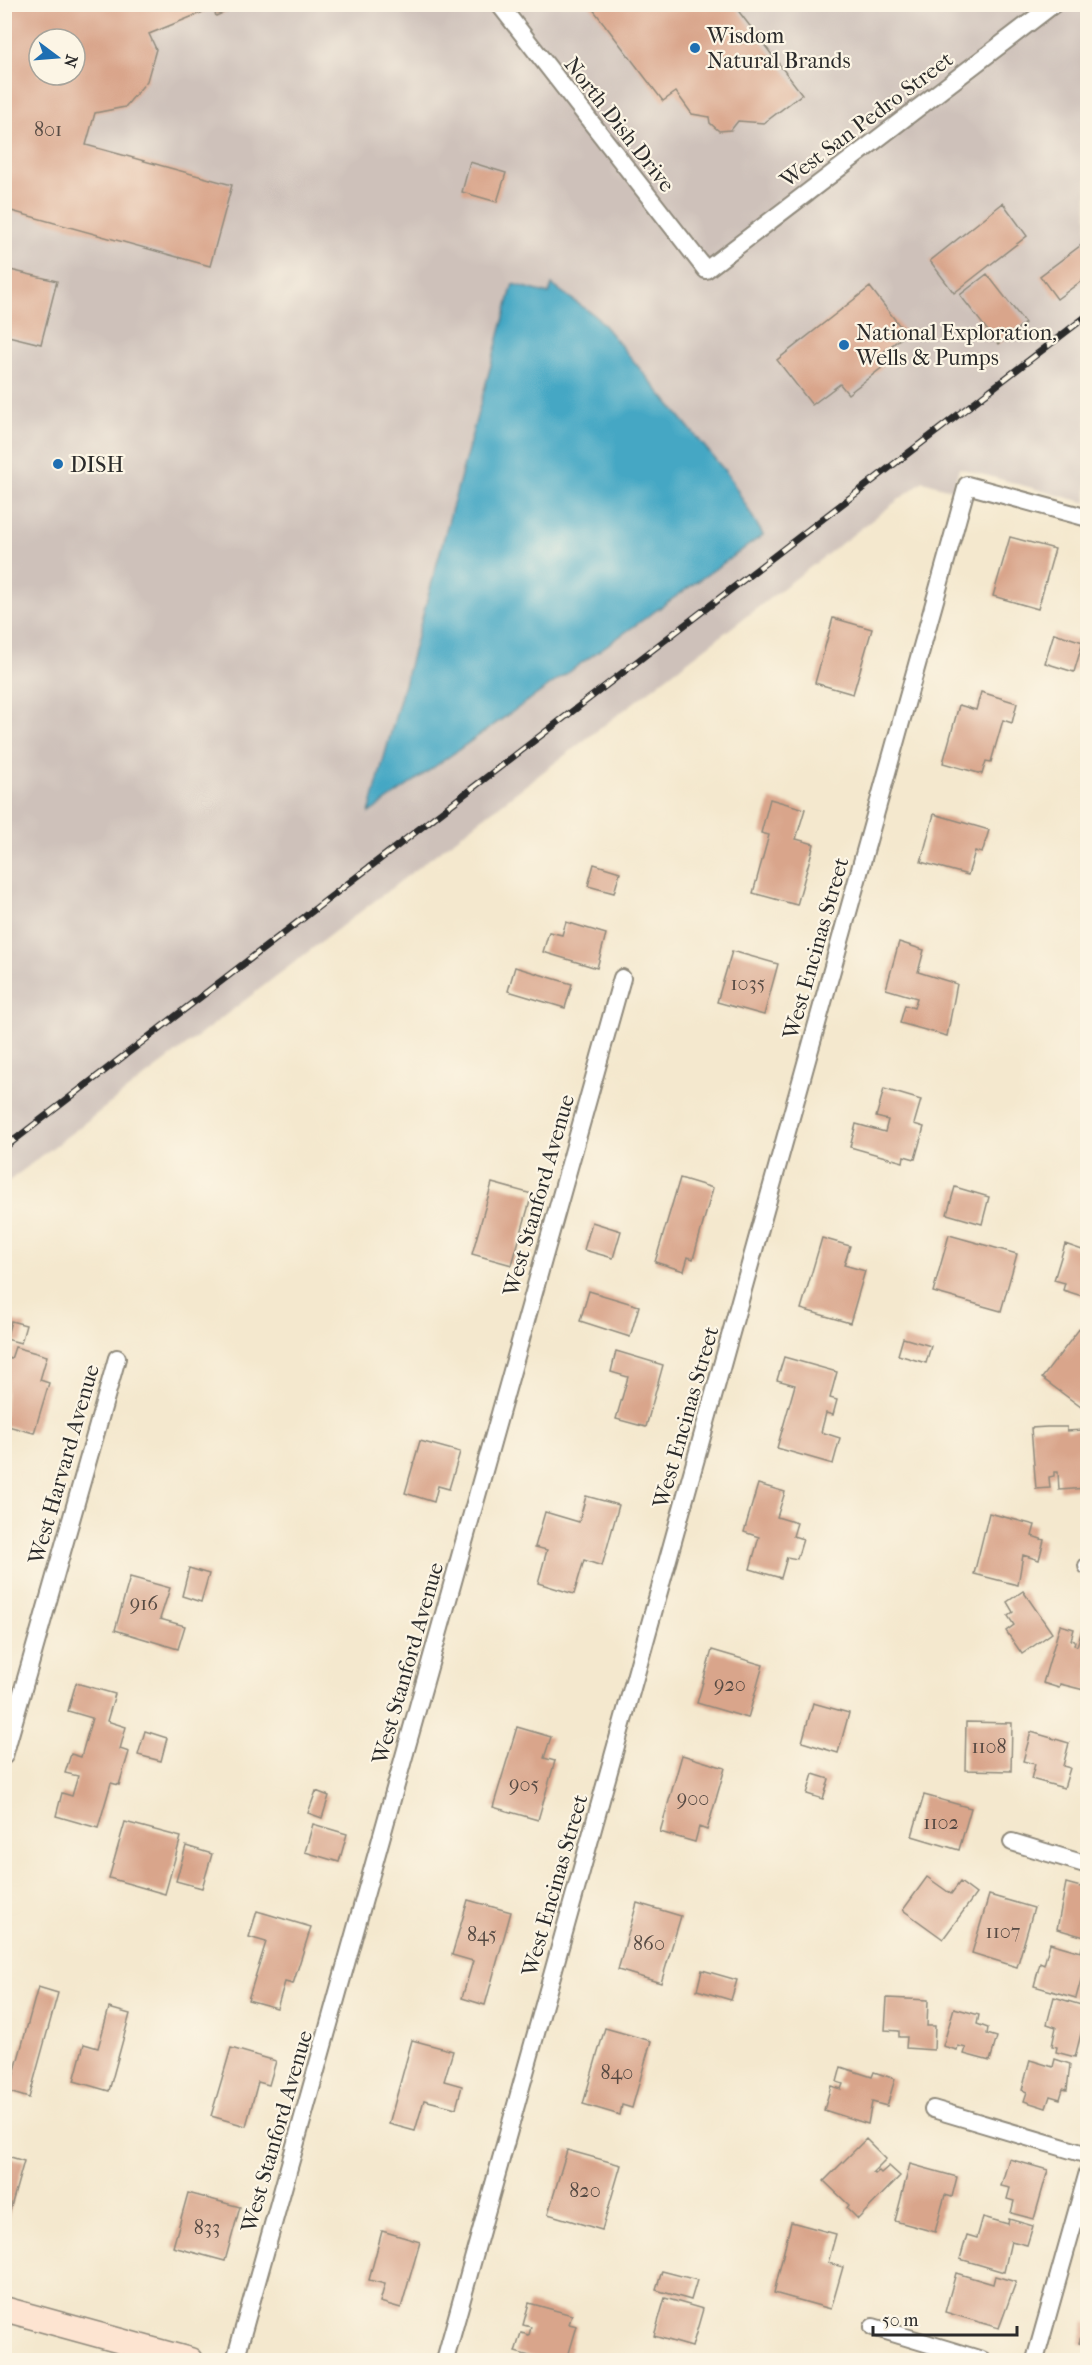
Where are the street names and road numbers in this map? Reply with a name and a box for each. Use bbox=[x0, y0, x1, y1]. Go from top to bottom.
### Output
street label: West San Pedro Street bbox=[774, 46, 958, 194]
street label: North Dish Drive bbox=[559, 52, 680, 197]
street label: West Encinas Street bbox=[777, 854, 854, 1043]
street label: West Stanford Avenue bbox=[497, 1091, 580, 1300]
street label: West Encinas Street bbox=[647, 1323, 724, 1512]
street label: West Harvard Avenue bbox=[23, 1361, 105, 1568]
street label: West Stanford Avenue bbox=[366, 1559, 449, 1768]
street label: West Encinas Street bbox=[516, 1791, 593, 1980]
street label: West Stanford Avenue bbox=[235, 2027, 318, 2236]

